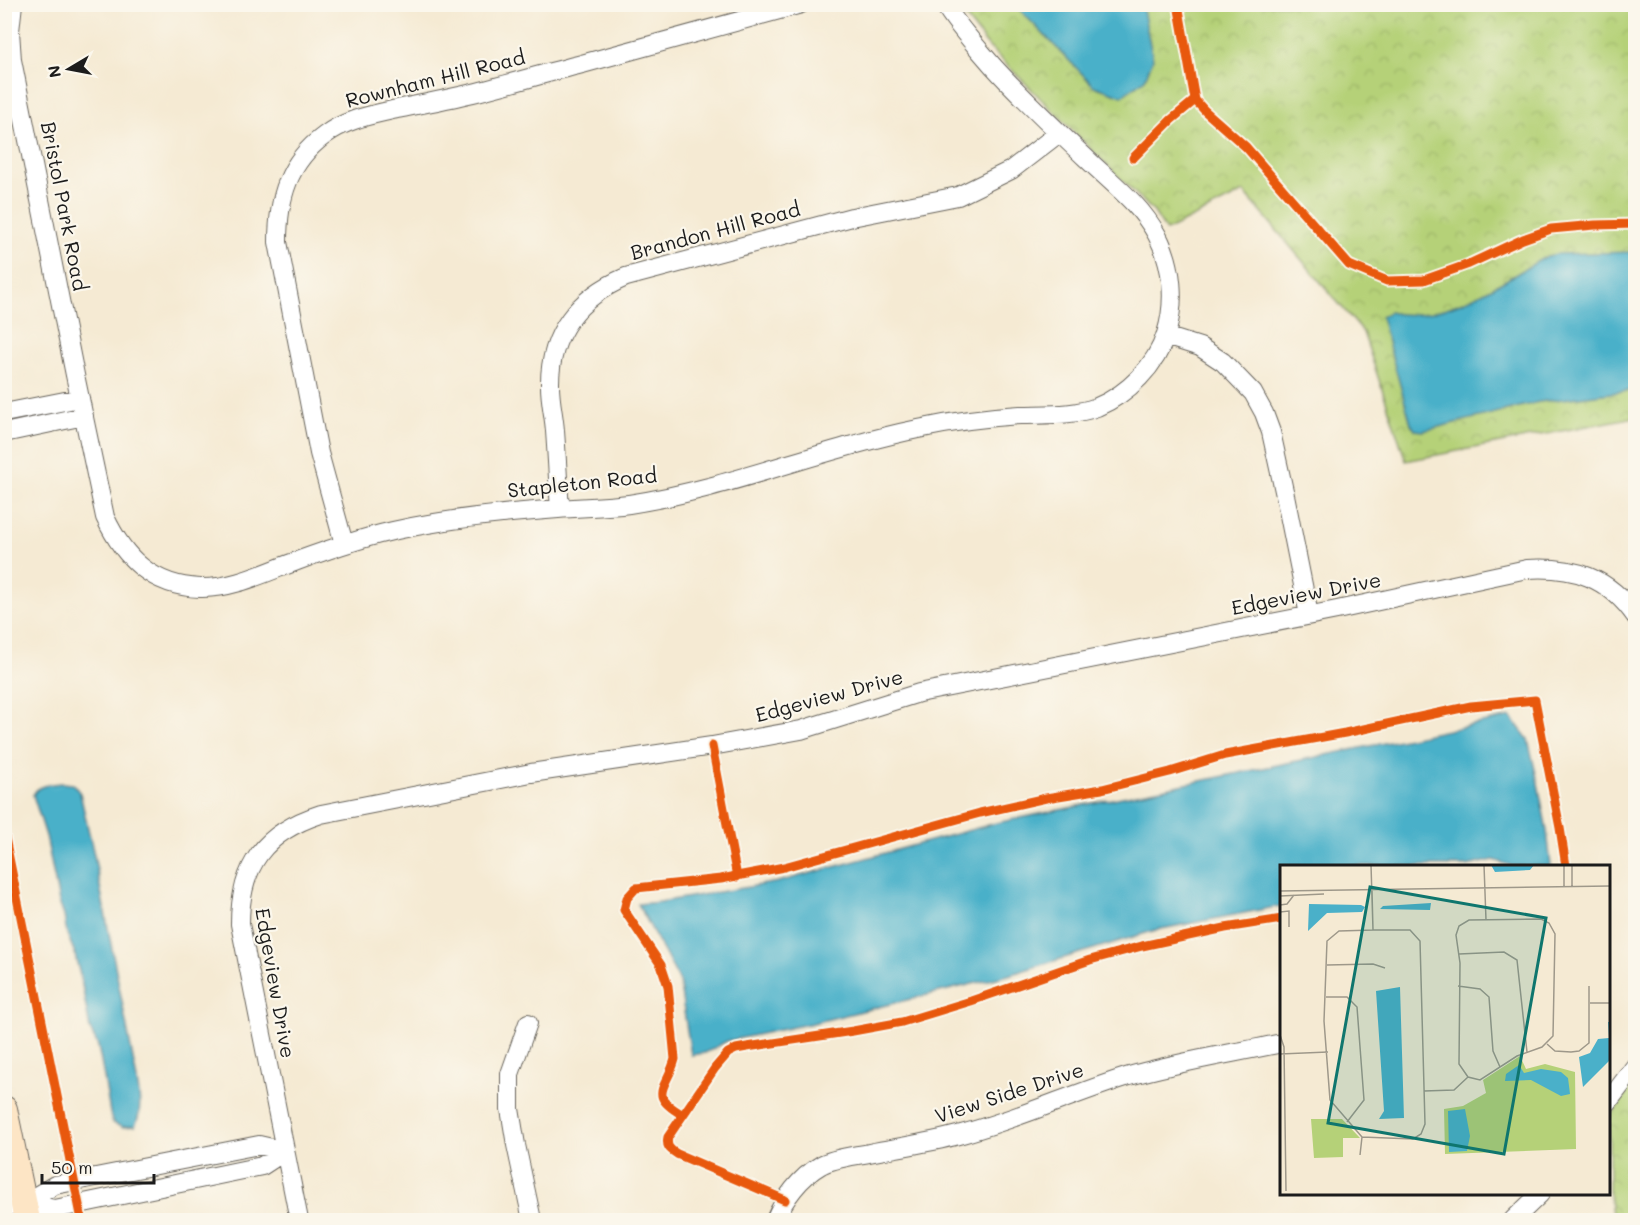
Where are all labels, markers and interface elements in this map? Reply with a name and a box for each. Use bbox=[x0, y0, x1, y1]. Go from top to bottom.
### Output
north arrow bbox=[39, 39, 99, 99]
street label: Rownham Hill Road bbox=[343, 43, 527, 113]
text: N bbox=[42, 64, 65, 80]
street label: Bristol Park Road bbox=[36, 119, 94, 293]
street label: Brandon Hill Road bbox=[627, 195, 803, 265]
street label: Stapleton Road bbox=[506, 461, 658, 503]
street label: Edgeview Drive bbox=[1229, 566, 1383, 620]
street label: Edgeview Drive bbox=[752, 663, 906, 727]
inset map bbox=[1280, 865, 1610, 1195]
street label: Edgeview Drive bbox=[250, 906, 302, 1060]
street label: View Side Drive bbox=[931, 1056, 1087, 1128]
scale bar bbox=[42, 1147, 154, 1185]
text: 50 m bbox=[51, 1155, 93, 1179]

